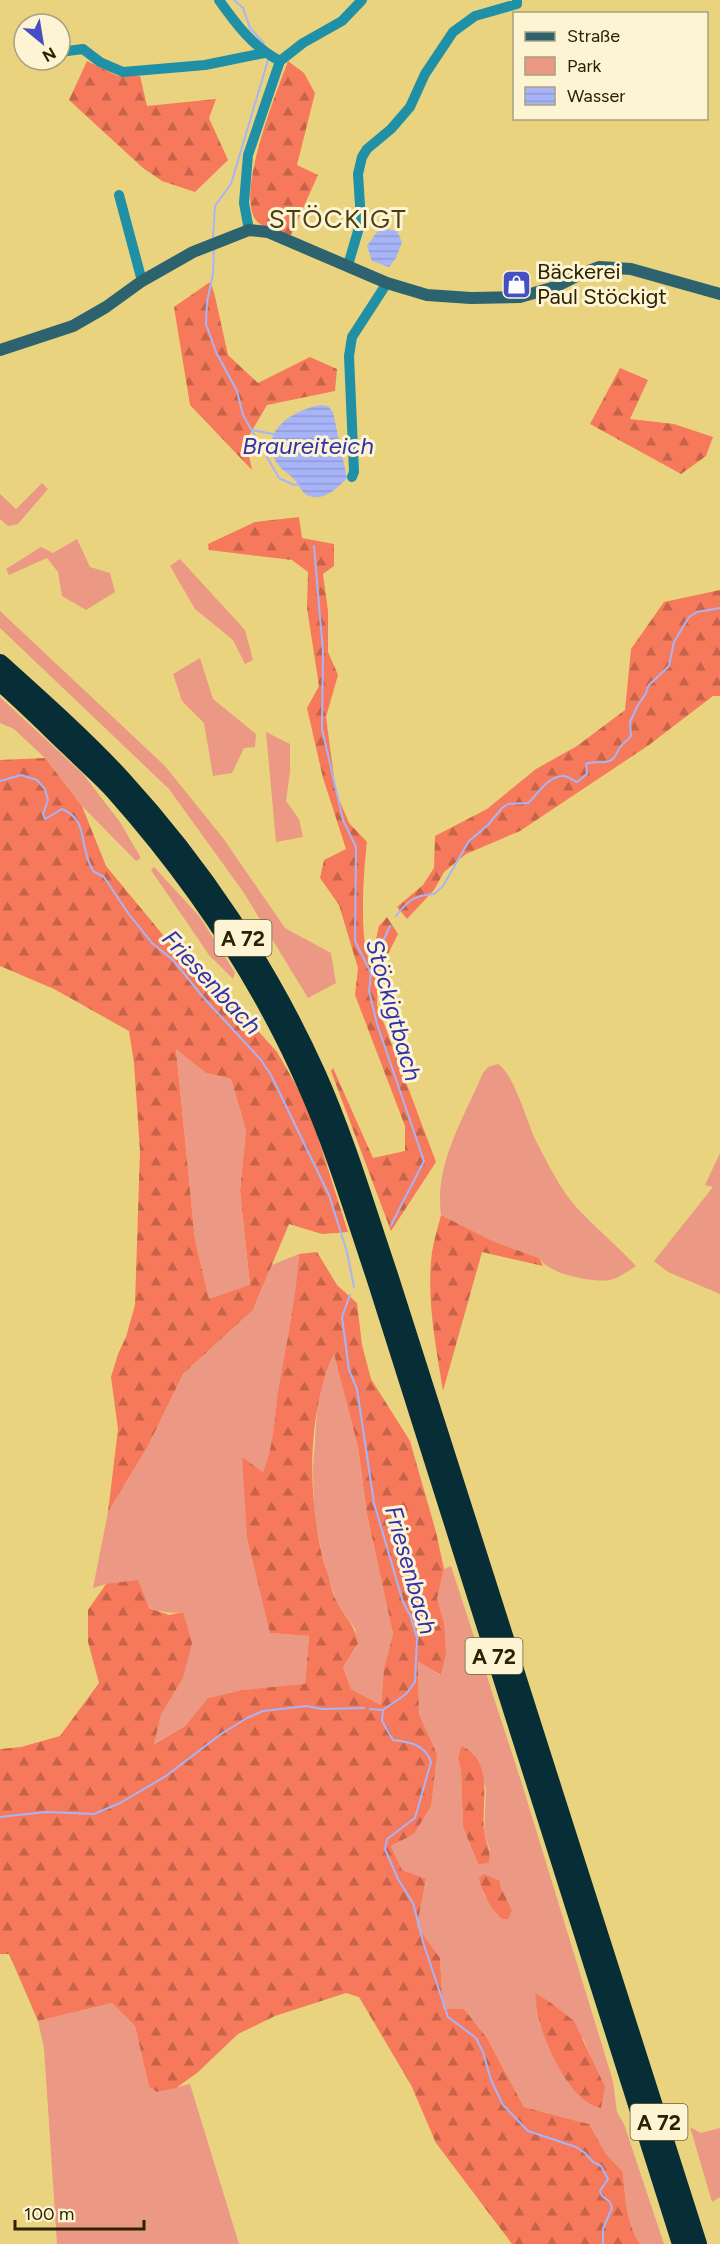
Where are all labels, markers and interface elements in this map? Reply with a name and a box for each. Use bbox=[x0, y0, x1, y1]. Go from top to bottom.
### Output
north arrow bbox=[12, 12, 72, 72]
legend bbox=[513, 12, 708, 120]
text: Straße bbox=[567, 25, 620, 47]
text: N bbox=[39, 43, 59, 66]
text: Park bbox=[567, 55, 602, 77]
text: Wasser bbox=[567, 85, 625, 107]
district label: STÖCKIGT bbox=[269, 203, 407, 235]
place label: Bäckerei Paul Stöckigt bbox=[537, 258, 667, 310]
shop icon: Bäckerei Paul Stöckigt bbox=[500, 268, 532, 300]
water label: Braureiteich bbox=[242, 431, 374, 460]
road number: A 72 bbox=[214, 920, 272, 956]
water label: Friesenbach bbox=[156, 924, 268, 1040]
water label: Stöckigtbach bbox=[360, 936, 428, 1084]
water label: Friesenbach bbox=[379, 1503, 443, 1637]
road number: A 72 bbox=[466, 1638, 522, 1674]
road number: A 72 bbox=[630, 2104, 688, 2140]
scale bar bbox=[15, 2193, 144, 2231]
text: 100 m bbox=[24, 2203, 74, 2225]

